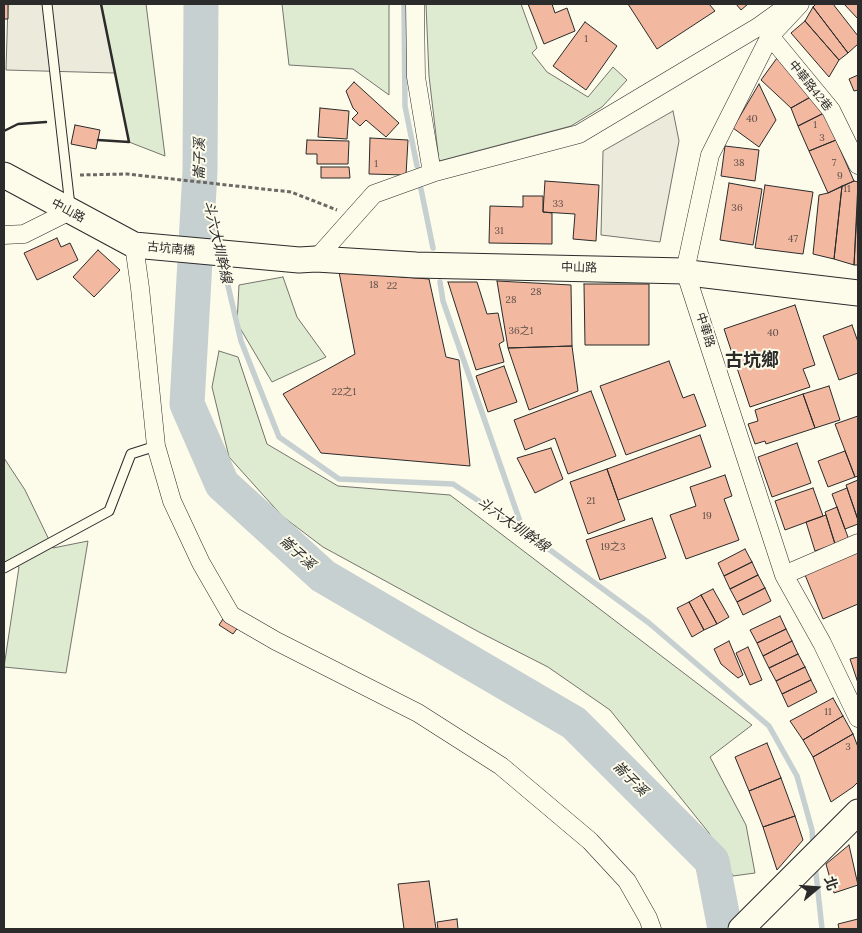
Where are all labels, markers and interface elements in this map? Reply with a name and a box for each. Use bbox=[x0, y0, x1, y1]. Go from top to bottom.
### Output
house number: 1 bbox=[584, 33, 588, 45]
street label: 中華路42巷 bbox=[785, 58, 835, 114]
house number: 40 bbox=[746, 113, 758, 125]
house number: 1 bbox=[813, 119, 817, 131]
house number: 3 bbox=[819, 132, 825, 144]
water label: 崙子溪 bbox=[191, 138, 209, 180]
house number: 38 bbox=[733, 157, 745, 169]
house number: 7 bbox=[832, 157, 836, 169]
house number: 1 bbox=[374, 158, 378, 170]
house number: 9 bbox=[837, 170, 843, 182]
house number: 11 bbox=[843, 183, 851, 195]
street label: 中山路 bbox=[49, 196, 87, 226]
house number: 33 bbox=[552, 198, 564, 210]
water label: 斗六大圳幹線 bbox=[199, 199, 235, 285]
house number: 36 bbox=[731, 202, 743, 214]
house number: 31 bbox=[494, 225, 504, 237]
house number: 47 bbox=[788, 233, 798, 245]
street label: 古坑南橋 bbox=[146, 240, 196, 258]
street label: 中山路 bbox=[561, 260, 597, 276]
house number: 18 bbox=[369, 279, 379, 291]
house number: 22 bbox=[387, 280, 397, 292]
house number: 28 bbox=[531, 286, 541, 298]
house number: 28 bbox=[506, 294, 516, 306]
street label: 中華路 bbox=[693, 311, 717, 349]
house number: 36之1 bbox=[509, 325, 533, 337]
house number: 40 bbox=[767, 327, 779, 339]
district label: 古坑鄉 bbox=[725, 350, 779, 372]
house number: 22之1 bbox=[332, 386, 356, 398]
water label: 斗六大圳幹線 bbox=[474, 494, 552, 556]
house number: 21 bbox=[586, 495, 596, 507]
house number: 19 bbox=[702, 510, 712, 522]
water label: 崙子溪 bbox=[276, 533, 318, 573]
house number: 19之3 bbox=[601, 541, 625, 553]
house number: 11 bbox=[824, 706, 832, 718]
house number: 3 bbox=[845, 741, 851, 753]
water label: 崙子溪 bbox=[609, 758, 651, 800]
north arrow bbox=[792, 863, 842, 913]
text: 北 bbox=[821, 874, 842, 893]

